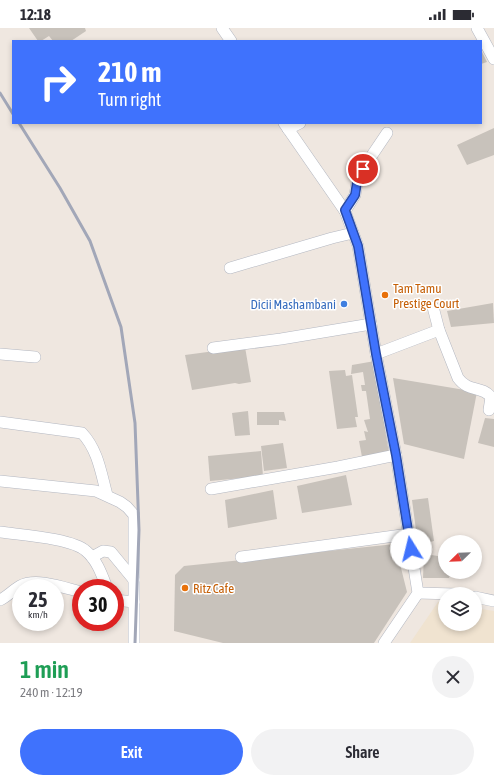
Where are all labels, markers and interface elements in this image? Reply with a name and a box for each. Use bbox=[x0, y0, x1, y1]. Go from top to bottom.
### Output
text: 12:18 bbox=[20, 6, 51, 23]
icon: right bbox=[32, 56, 84, 108]
text: 210 m bbox=[98, 56, 161, 88]
text: Turn right bbox=[98, 89, 161, 110]
pin bbox=[346, 152, 380, 186]
icon: arrive bbox=[352, 158, 374, 180]
place label: Tam Tamu Prestige Court bbox=[393, 281, 459, 311]
marker: Tam Tamu Prestige Court bbox=[380, 290, 390, 300]
place label: Dicii Mashambani bbox=[251, 297, 336, 312]
marker: Dicii Mashambani bbox=[339, 299, 349, 309]
position arrow bbox=[390, 528, 432, 570]
north arrow bbox=[438, 535, 482, 579]
map controls bbox=[438, 535, 482, 631]
speed limit sign: 30 bbox=[72, 579, 124, 631]
place label: Ritz Cafe bbox=[193, 581, 234, 596]
marker: Ritz Cafe bbox=[180, 583, 190, 593]
button: layers bbox=[438, 587, 482, 631]
text: 25 bbox=[29, 588, 47, 611]
text: km/h bbox=[28, 609, 48, 620]
text: 1 min bbox=[20, 656, 69, 683]
button: close bbox=[432, 656, 474, 698]
text: 240 m · 12:19 bbox=[20, 685, 83, 700]
button: Exit bbox=[20, 729, 243, 775]
button: Share bbox=[251, 729, 474, 775]

